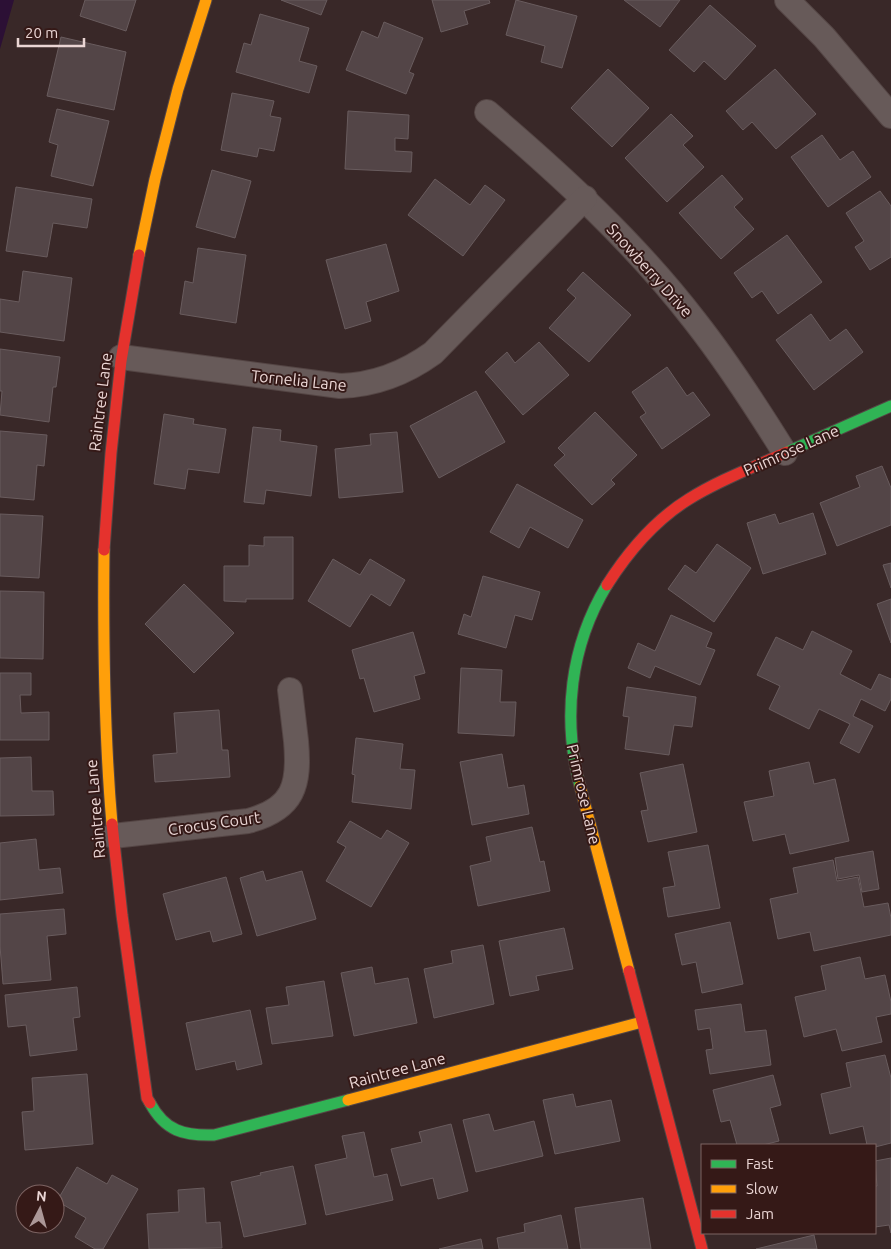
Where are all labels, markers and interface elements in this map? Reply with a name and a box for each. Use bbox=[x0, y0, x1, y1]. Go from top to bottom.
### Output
scale bar bbox=[18, 15, 84, 47]
text: 20 m bbox=[25, 24, 58, 41]
street label: Snowberry Drive bbox=[603, 220, 697, 320]
street label: Raintree Lane bbox=[85, 352, 115, 452]
street label: Tornelia Lane bbox=[250, 366, 348, 394]
street label: Primrose Lane bbox=[741, 421, 841, 479]
street label: Primrose Lane bbox=[564, 742, 604, 846]
street label: Raintree Lane bbox=[82, 759, 108, 859]
street label: Crocus Court bbox=[167, 808, 262, 838]
street label: Raintree Lane bbox=[347, 1048, 447, 1092]
legend bbox=[701, 1144, 876, 1234]
text: Fast bbox=[746, 1155, 774, 1172]
text: Slow bbox=[746, 1180, 779, 1197]
north arrow bbox=[15, 1184, 65, 1234]
text: N bbox=[35, 1188, 47, 1205]
text: Jam bbox=[746, 1205, 774, 1222]

